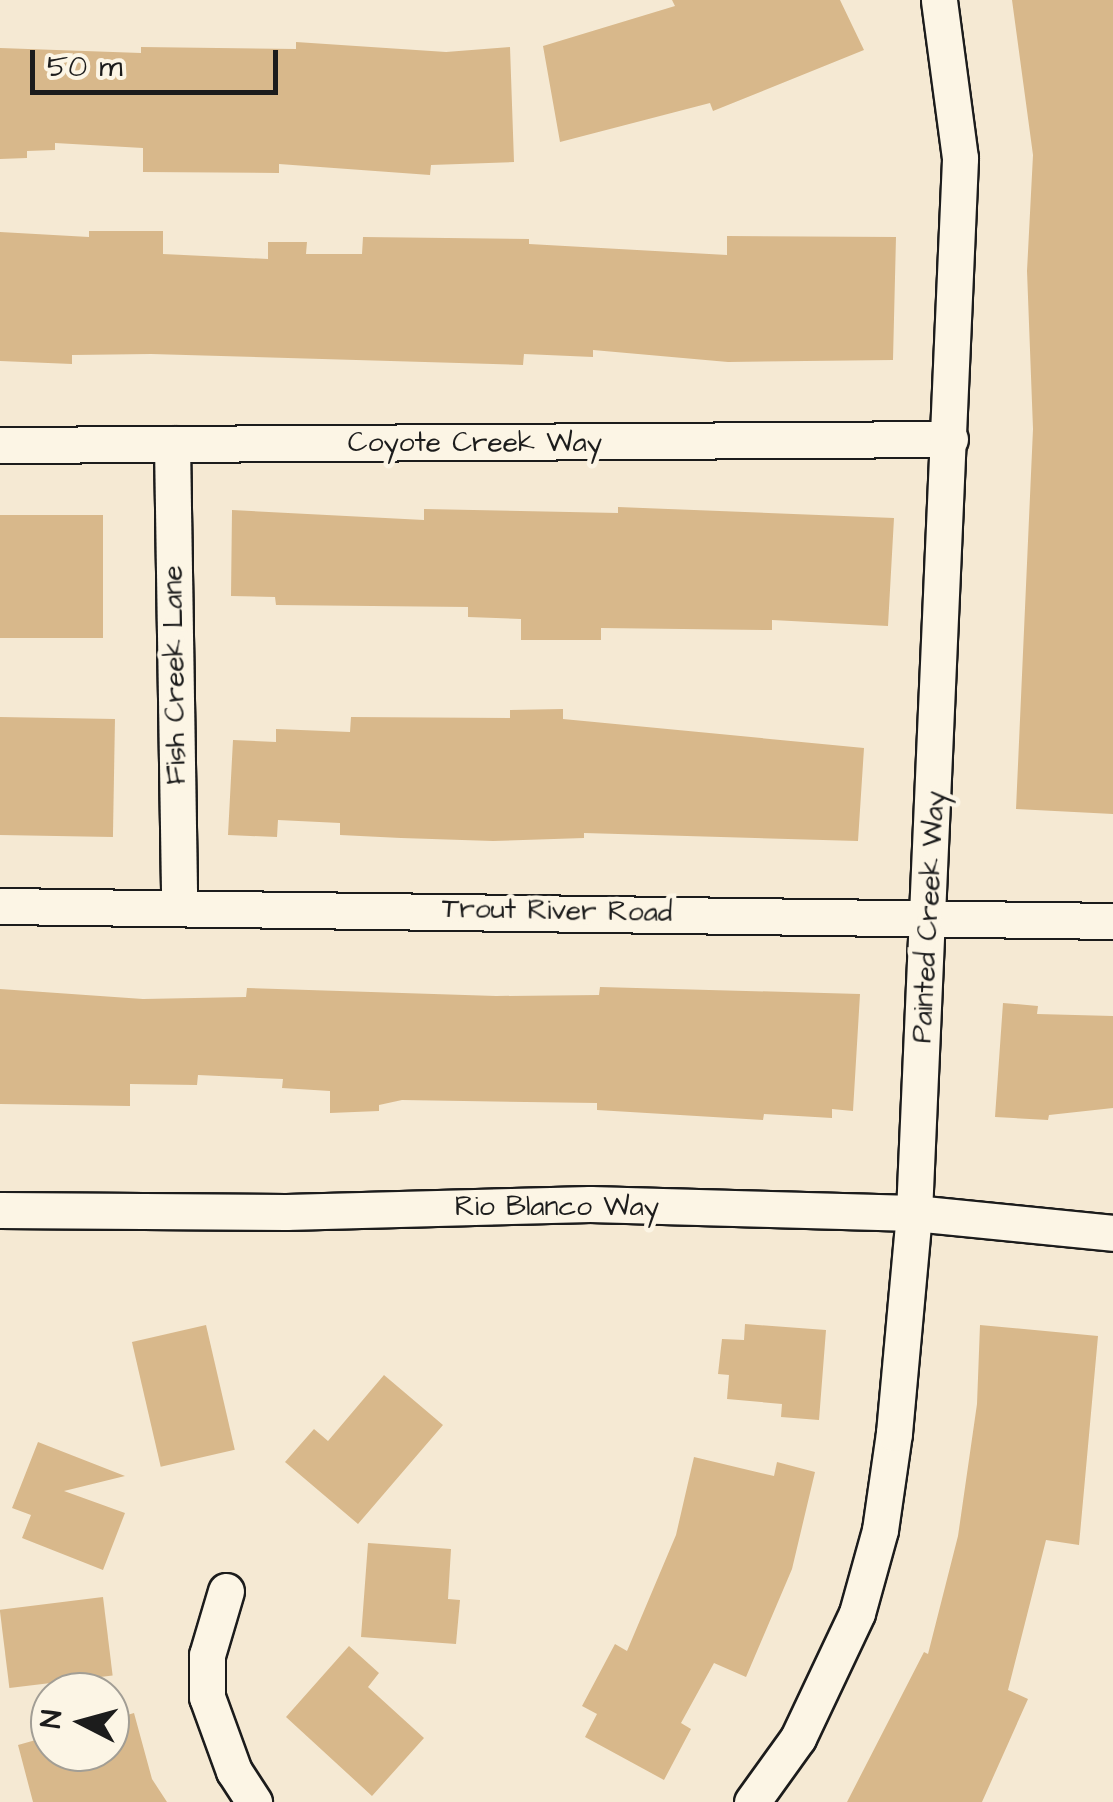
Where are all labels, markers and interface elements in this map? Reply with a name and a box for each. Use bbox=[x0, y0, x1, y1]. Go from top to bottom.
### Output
scale bar bbox=[35, 30, 282, 92]
text: 50 m bbox=[47, 46, 123, 88]
street label: Coyote Creek Way bbox=[348, 426, 602, 460]
street label: Fish Creek Lane bbox=[156, 565, 194, 785]
street label: Painted Creek Way bbox=[906, 790, 952, 1044]
street label: Trout River Road bbox=[442, 892, 672, 930]
street label: Rio Blanco Way bbox=[455, 1190, 659, 1224]
north arrow bbox=[30, 1672, 130, 1772]
text: N bbox=[31, 1708, 72, 1730]

